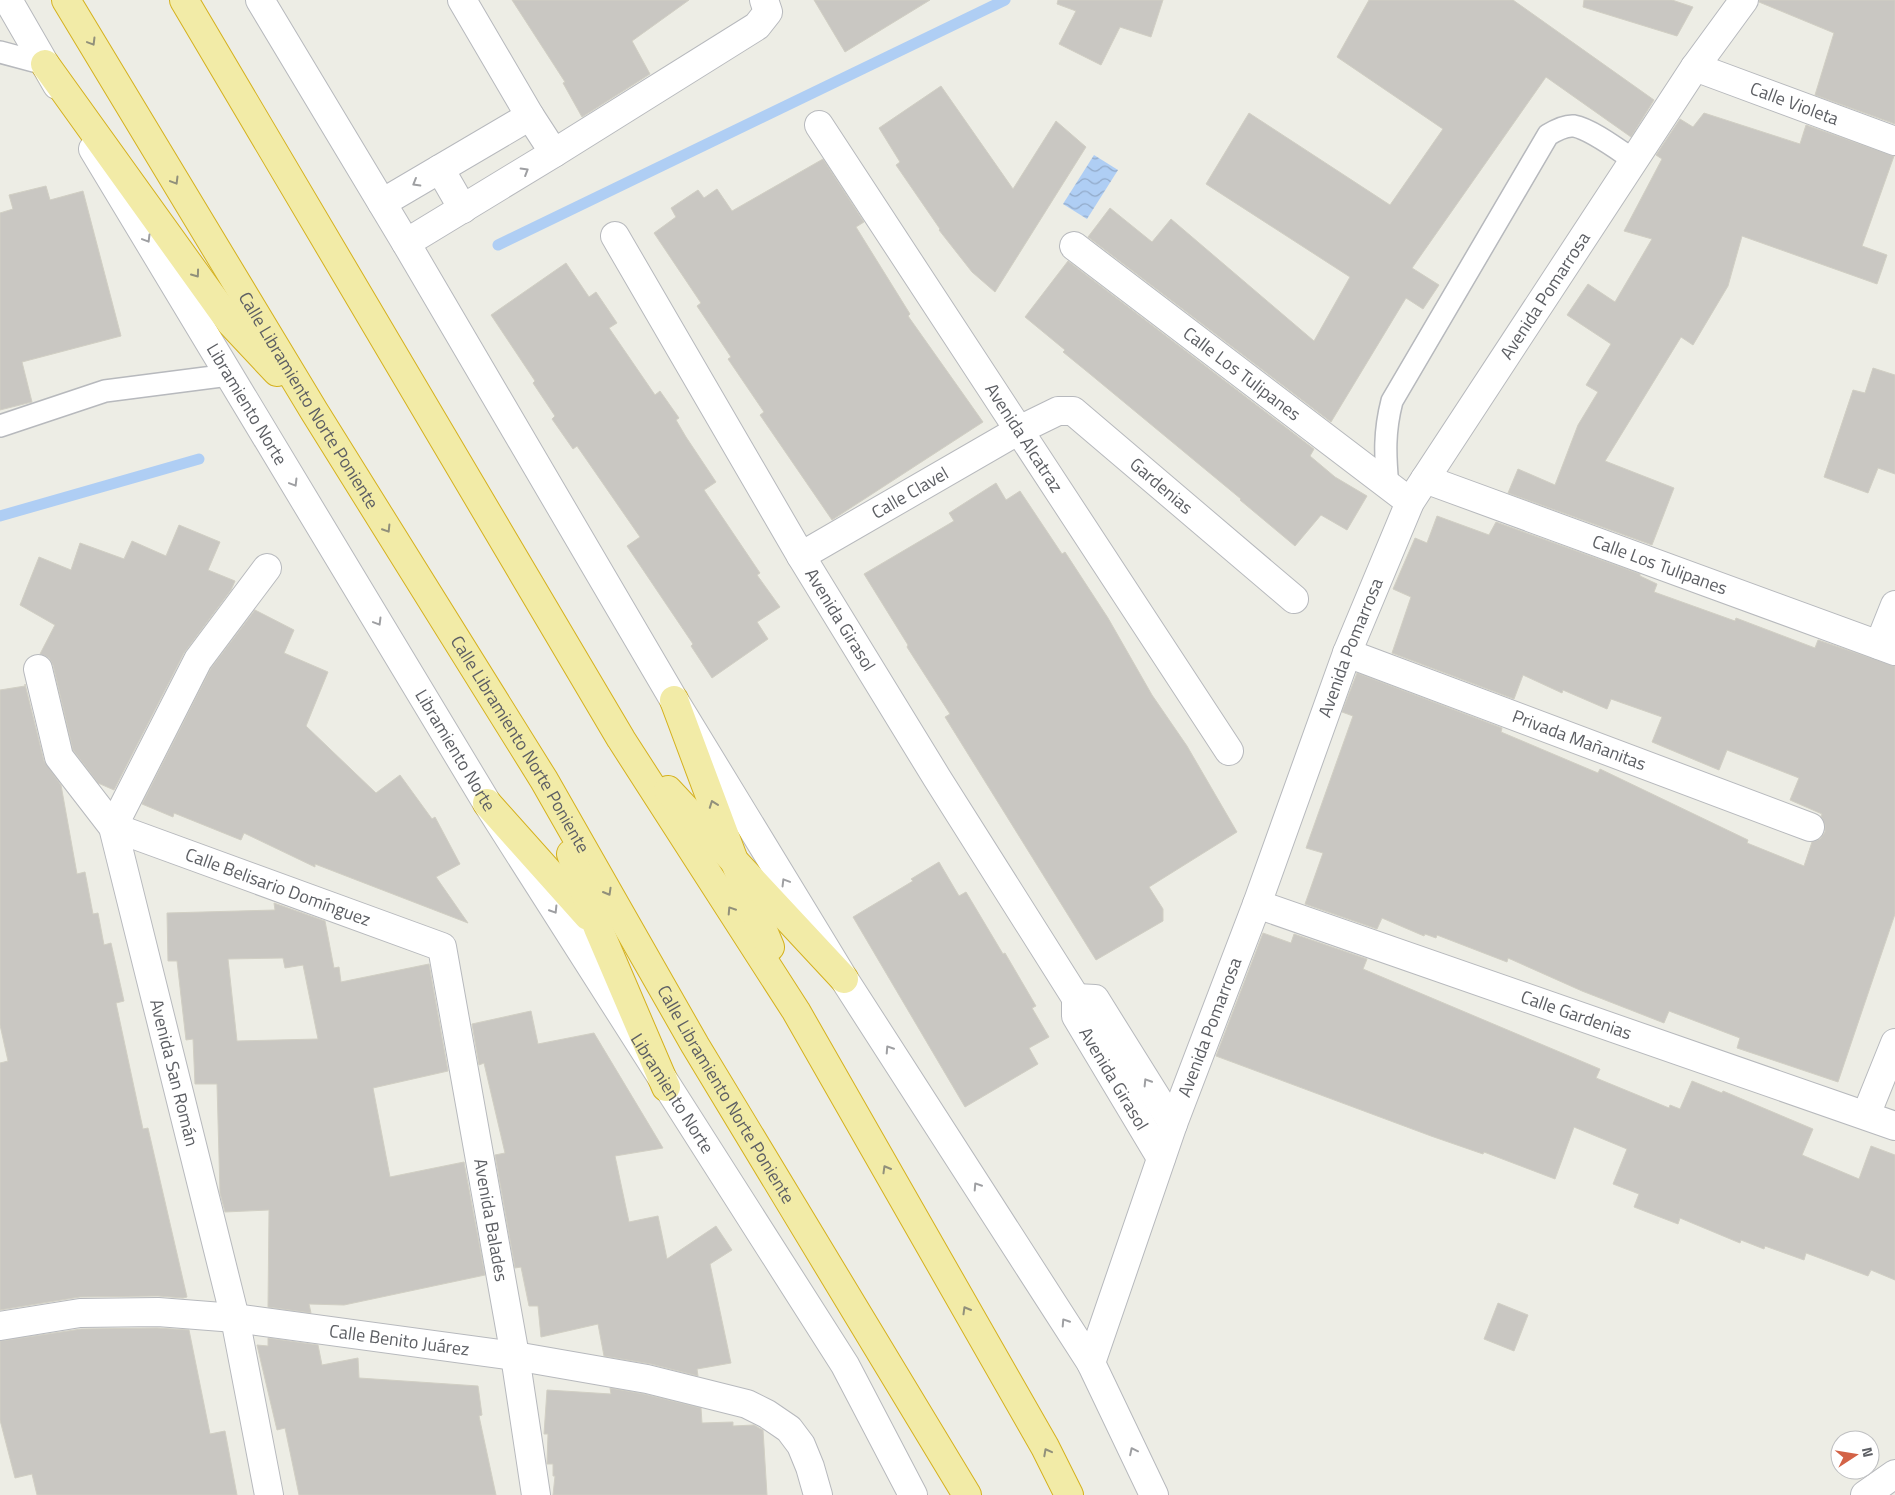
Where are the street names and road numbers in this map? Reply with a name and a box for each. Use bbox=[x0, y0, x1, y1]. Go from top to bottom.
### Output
street label: Calle Violeta bbox=[1746, 75, 1843, 132]
street label: Avenida Pomarrosa bbox=[1493, 226, 1596, 365]
street label: Calle Libramiento Norte Poniente bbox=[234, 287, 382, 513]
street label: Calle Los Tulipanes bbox=[1178, 320, 1307, 427]
street label: Libramiento Norte bbox=[201, 339, 291, 469]
street label: Avenida Alcatraz bbox=[979, 378, 1070, 498]
street label: Gardenias bbox=[1124, 451, 1199, 521]
street label: Calle Clavel bbox=[866, 460, 953, 525]
street label: Calle Los Tulipanes bbox=[1589, 527, 1731, 602]
street label: Avenida Girasol bbox=[799, 563, 882, 676]
street label: Avenida Pomarrosa bbox=[1311, 574, 1390, 721]
street label: Calle Libramiento Norte Poniente bbox=[446, 632, 594, 858]
street label: Libramiento Norte bbox=[410, 686, 500, 816]
street label: Privada Mañanitas bbox=[1509, 702, 1650, 777]
street label: Calle Belisario Domínguez bbox=[182, 841, 375, 933]
street label: Avenida Pomarrosa bbox=[1170, 954, 1248, 1101]
street label: Calle Libramiento Norte Poniente bbox=[651, 980, 802, 1209]
street label: Calle Gardenias bbox=[1517, 983, 1636, 1046]
street label: Avenida San Román bbox=[143, 996, 206, 1149]
street label: Avenida Girasol bbox=[1073, 1022, 1156, 1136]
street label: Libramiento Norte bbox=[624, 1028, 721, 1159]
street label: Avenida Balades bbox=[467, 1156, 515, 1284]
street label: Calle Benito Juárez bbox=[328, 1317, 471, 1363]

